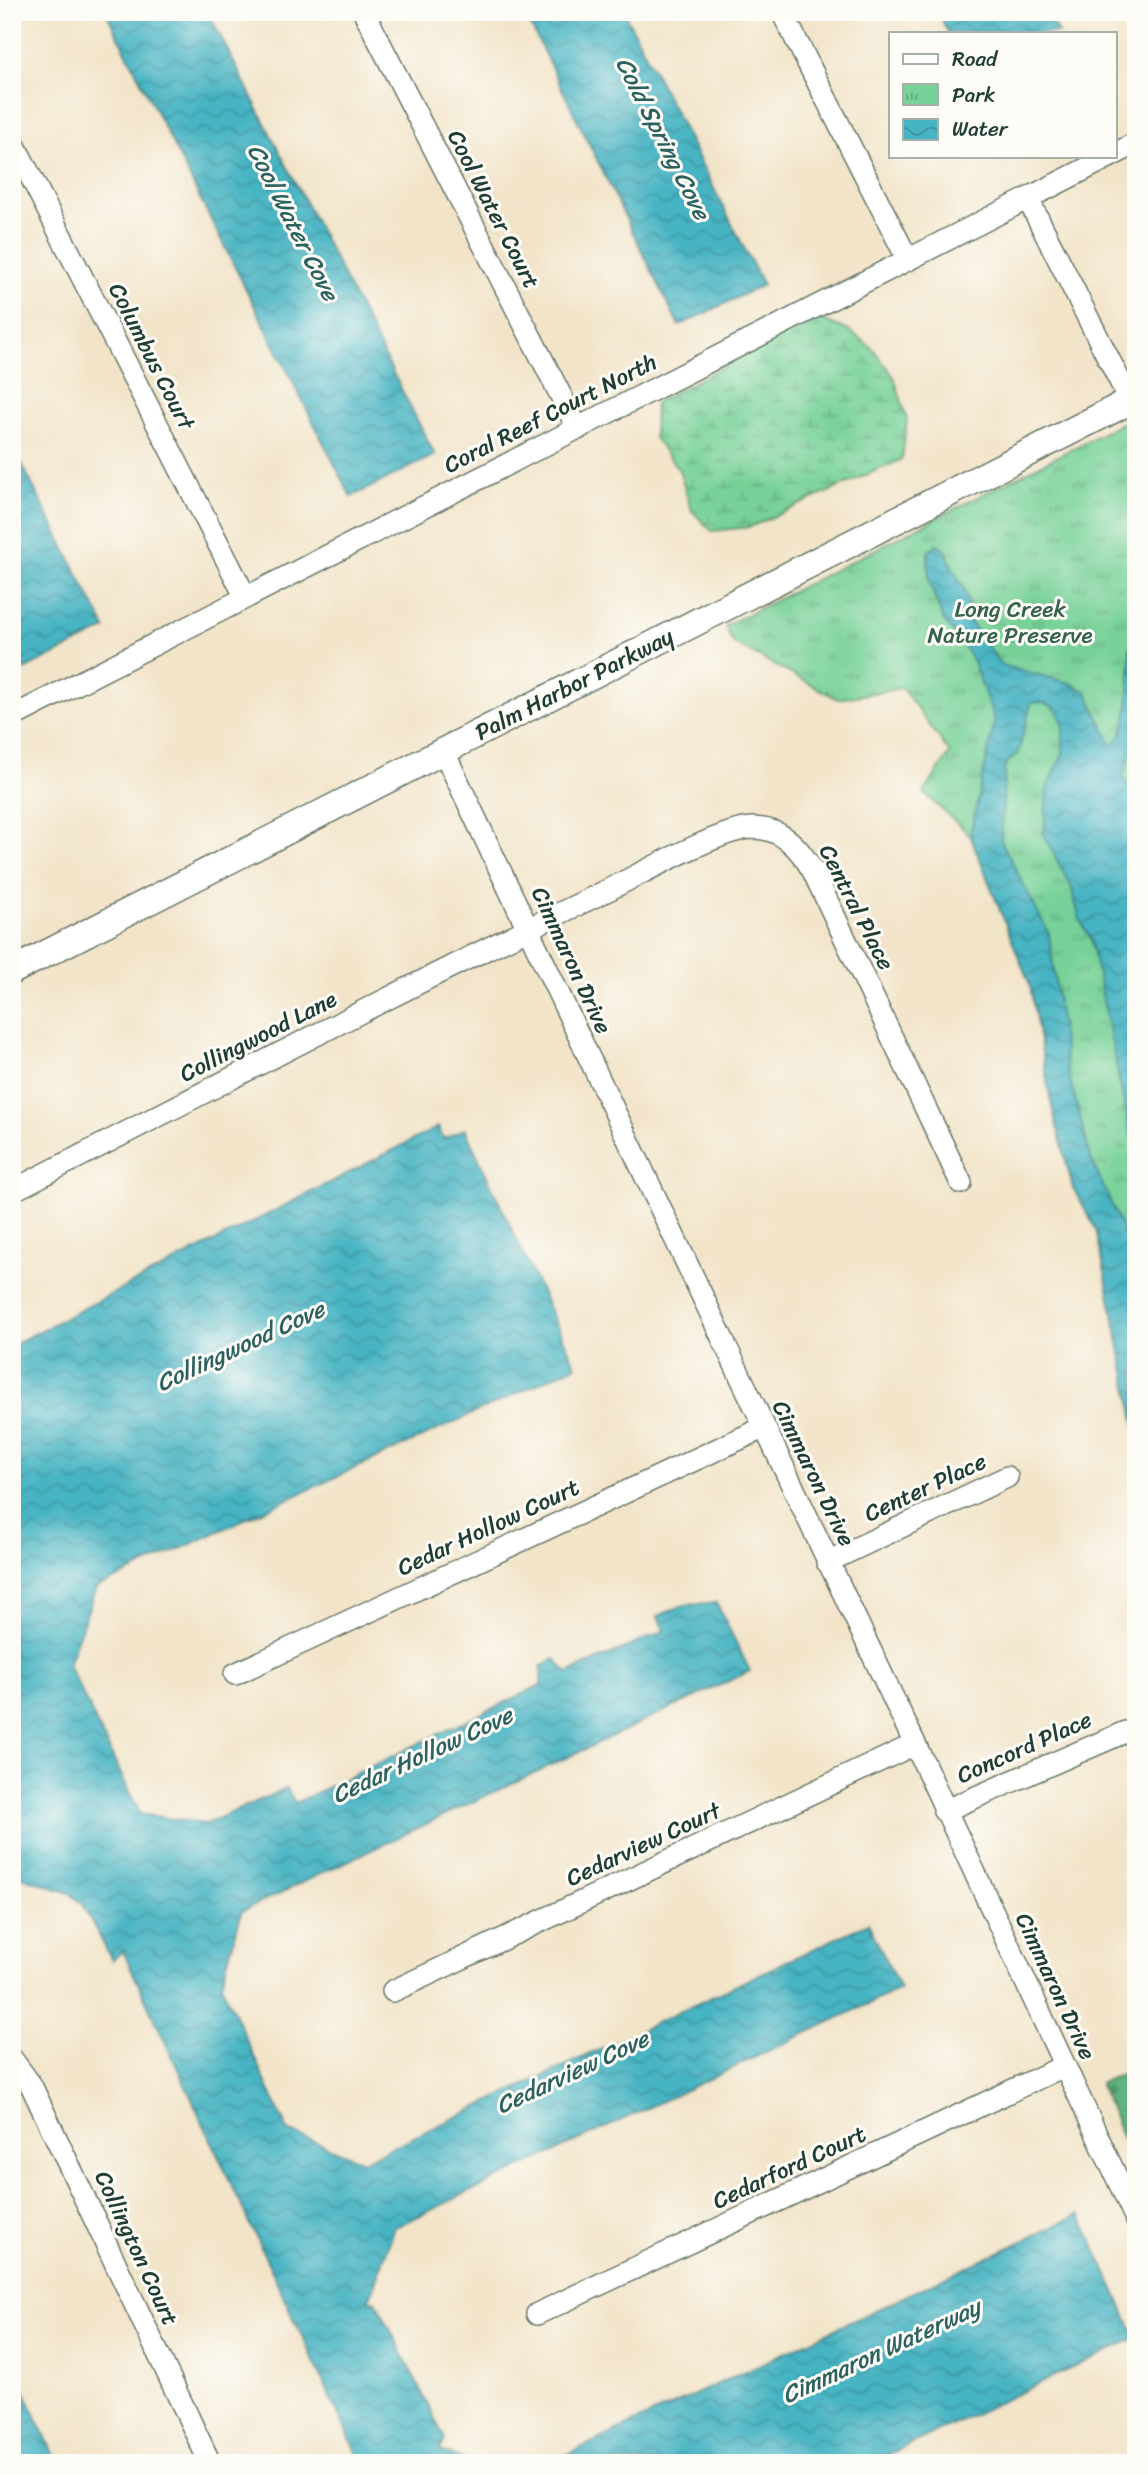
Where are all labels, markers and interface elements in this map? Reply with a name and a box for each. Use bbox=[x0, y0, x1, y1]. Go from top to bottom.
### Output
legend bbox=[889, 32, 1116, 158]
text: Road bbox=[952, 40, 999, 78]
water label: Cold Spring Cove bbox=[604, 49, 723, 229]
text: Park bbox=[952, 76, 995, 114]
text: Water bbox=[952, 110, 1009, 148]
street label: Cool Water Court bbox=[436, 122, 551, 296]
water label: Cool Water Cove bbox=[235, 136, 352, 310]
street label: Columbus Court bbox=[97, 275, 207, 439]
street label: Coral Reef Court North bbox=[436, 342, 664, 485]
park label: Long Creek Nature Preserve bbox=[927, 589, 1093, 656]
street label: Palm Harbor Parkway bbox=[467, 616, 681, 752]
street label: Central Place bbox=[807, 837, 906, 978]
street label: Cimmaron Drive bbox=[519, 880, 624, 1041]
street label: Collingwood Lane bbox=[172, 979, 344, 1094]
water label: Collingwood Cove bbox=[149, 1287, 334, 1404]
street label: Cimmaron Drive bbox=[760, 1393, 867, 1554]
street label: Center Place bbox=[857, 1441, 993, 1534]
street label: Cedar Hollow Court bbox=[390, 1467, 586, 1588]
water label: Cedar Hollow Cove bbox=[325, 1694, 522, 1815]
street label: Concord Place bbox=[950, 1699, 1099, 1796]
street label: Cedarview Court bbox=[559, 1790, 729, 1898]
street label: Cimmaron Drive bbox=[1003, 1906, 1108, 2067]
water label: Cedarview Cove bbox=[488, 2017, 658, 2126]
street label: Cedarford Court bbox=[705, 2114, 873, 2221]
street label: Collington Court bbox=[83, 2164, 190, 2333]
water label: Cimmaron Waterway bbox=[774, 2285, 991, 2416]

